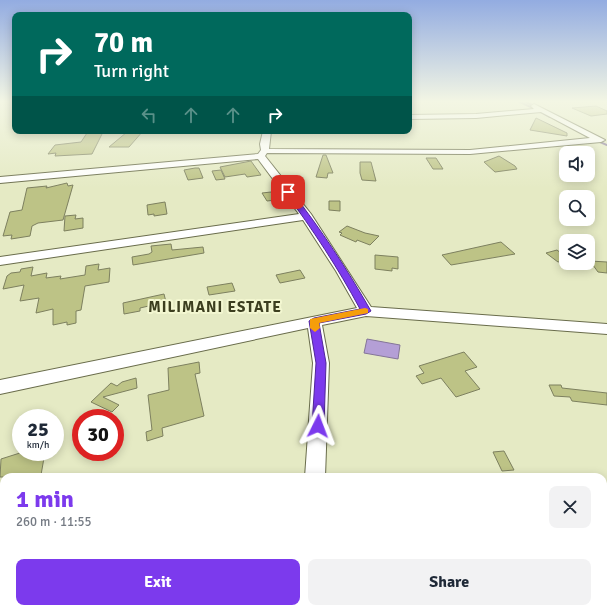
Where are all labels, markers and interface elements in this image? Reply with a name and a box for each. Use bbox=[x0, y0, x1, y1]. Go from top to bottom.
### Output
text: 70 m bbox=[94, 26, 153, 60]
icon: right bbox=[28, 28, 80, 80]
text: Turn right bbox=[94, 60, 169, 82]
icon: left bbox=[138, 104, 160, 126]
icon: ahead bbox=[180, 104, 202, 126]
icon: ahead bbox=[222, 104, 244, 126]
icon: right bbox=[264, 104, 286, 126]
map controls bbox=[559, 146, 595, 270]
button: sound bbox=[559, 146, 595, 182]
pin bbox=[271, 175, 305, 209]
icon: arrive bbox=[277, 181, 299, 203]
button: search bbox=[559, 190, 595, 226]
button: layers bbox=[559, 234, 595, 270]
district label: MILIMANI ESTATE bbox=[148, 298, 282, 316]
position arrow bbox=[297, 405, 339, 447]
speed limit sign: 30 bbox=[72, 409, 124, 461]
text: 25 bbox=[27, 417, 49, 442]
text: km/h bbox=[27, 439, 49, 451]
text: 1 min bbox=[16, 484, 74, 514]
button: close bbox=[549, 486, 591, 528]
text: 260 m · 11:55 bbox=[16, 514, 92, 530]
button: Exit bbox=[16, 559, 300, 605]
button: Share bbox=[308, 559, 591, 605]

